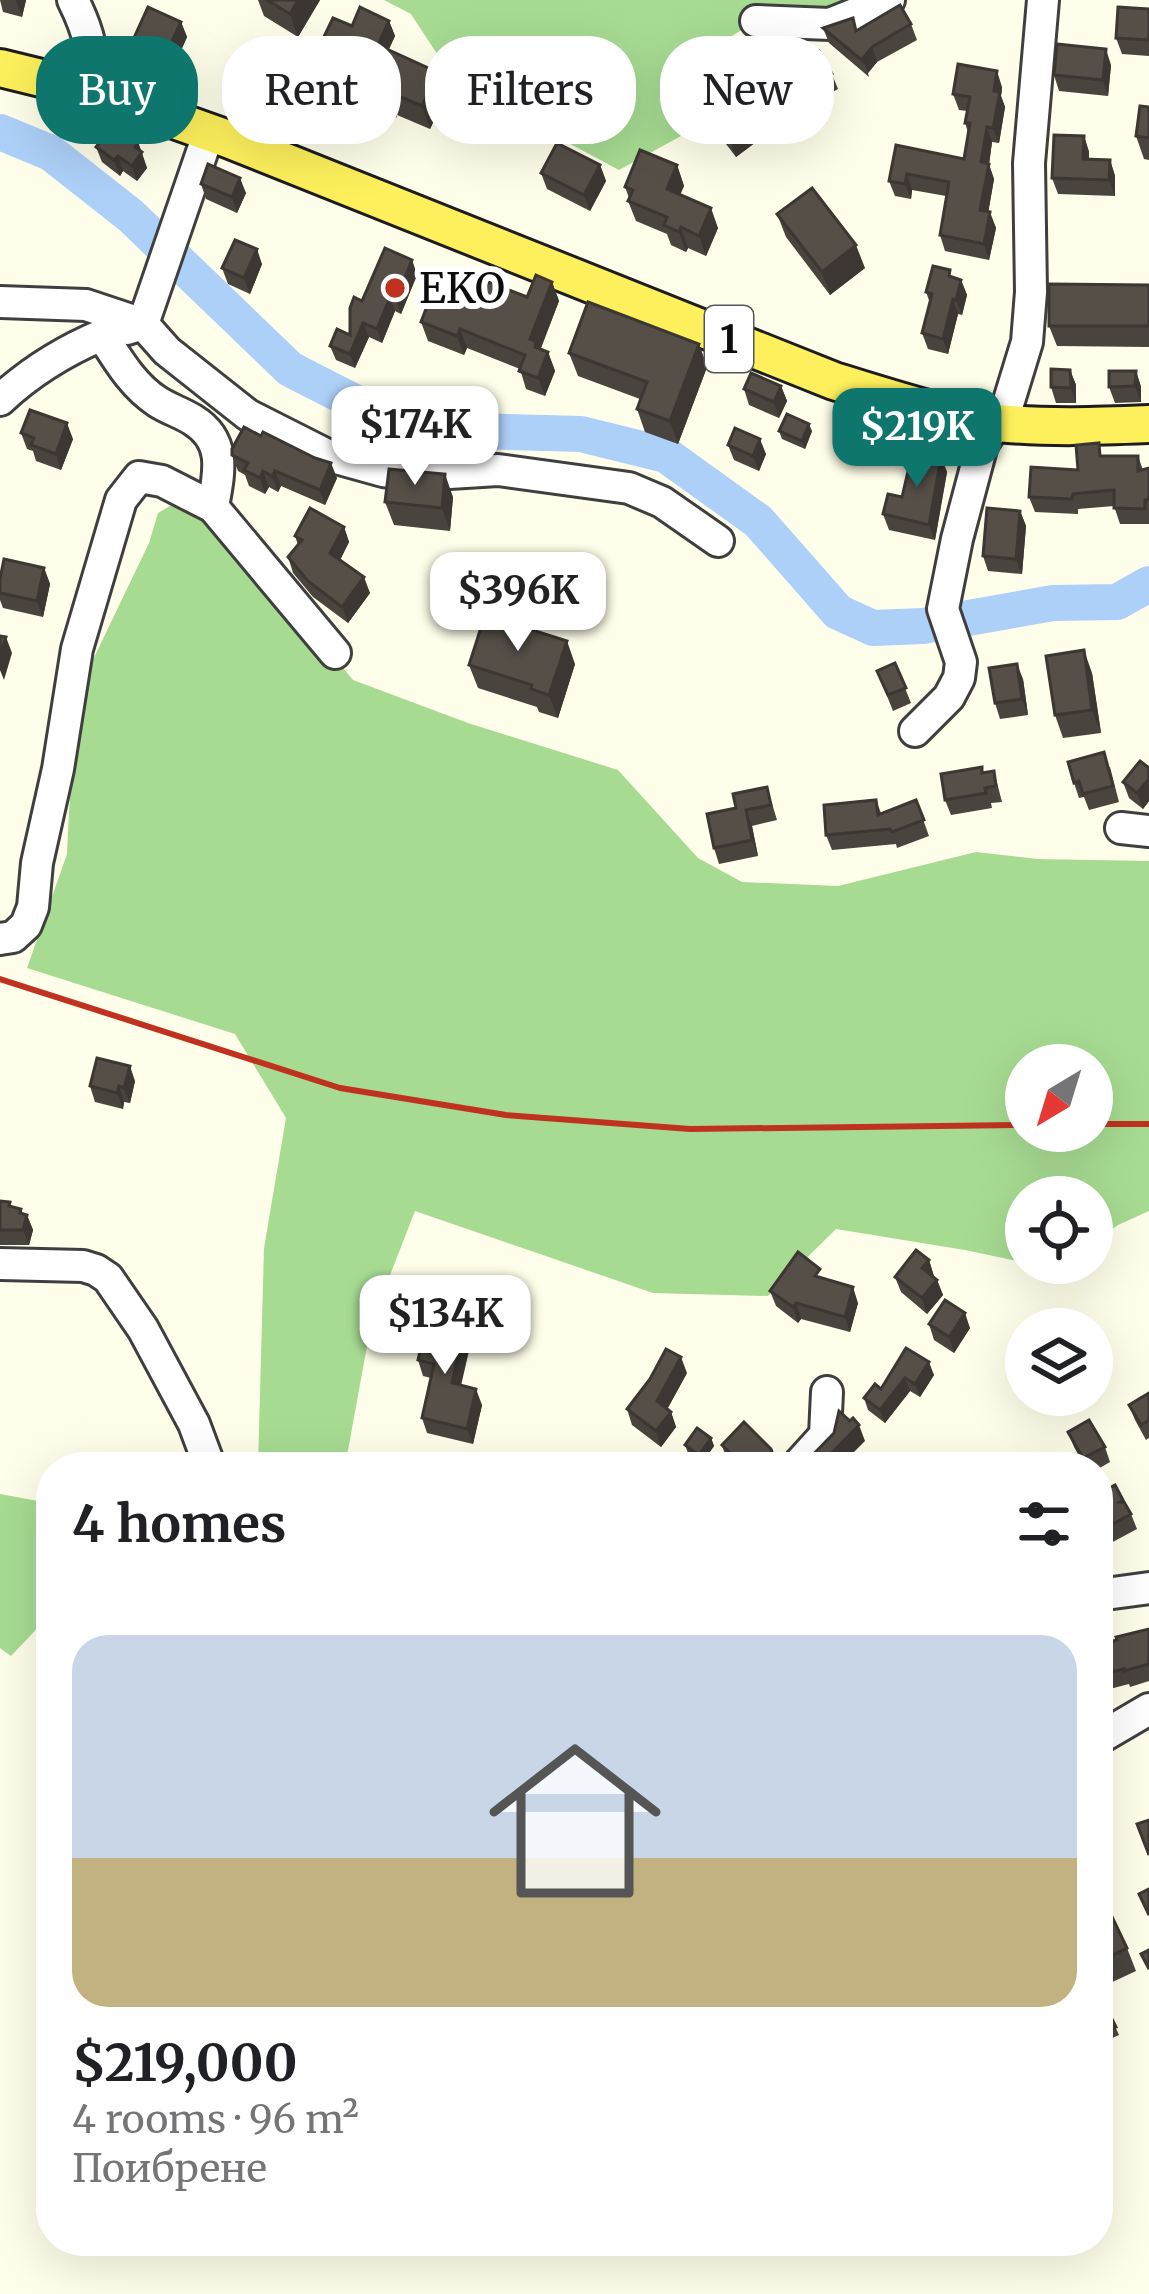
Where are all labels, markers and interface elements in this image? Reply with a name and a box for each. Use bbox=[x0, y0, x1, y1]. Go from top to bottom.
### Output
chip: Buy bbox=[36, 36, 198, 144]
chip: Rent bbox=[222, 36, 401, 144]
chip: Filters bbox=[425, 36, 636, 144]
chip: New bbox=[660, 36, 834, 144]
place label: EKO bbox=[419, 262, 505, 314]
marker: EKO bbox=[382, 275, 408, 301]
road number: 1 bbox=[705, 306, 753, 372]
pin: $174K bbox=[331, 386, 499, 488]
pin: $219K bbox=[833, 388, 1001, 490]
text: $174K bbox=[358, 400, 472, 449]
text: $219K bbox=[859, 402, 975, 451]
pin: $396K bbox=[434, 552, 602, 654]
text: $396K bbox=[457, 566, 579, 615]
north arrow bbox=[1005, 1044, 1113, 1152]
map controls bbox=[1005, 1044, 1113, 1416]
button: locate bbox=[1005, 1176, 1113, 1284]
pin: $134K bbox=[361, 1275, 529, 1377]
text: $134K bbox=[387, 1289, 503, 1338]
button: layers bbox=[1005, 1308, 1113, 1416]
icon: filters bbox=[1011, 1491, 1077, 1557]
text: 4 homes bbox=[72, 1492, 286, 1556]
icon: home bbox=[467, 1713, 683, 1929]
text: $219,000 bbox=[72, 2031, 298, 2095]
text: 4 rooms · 96 m² bbox=[72, 2095, 359, 2144]
text: Поибрене bbox=[72, 2144, 267, 2193]

